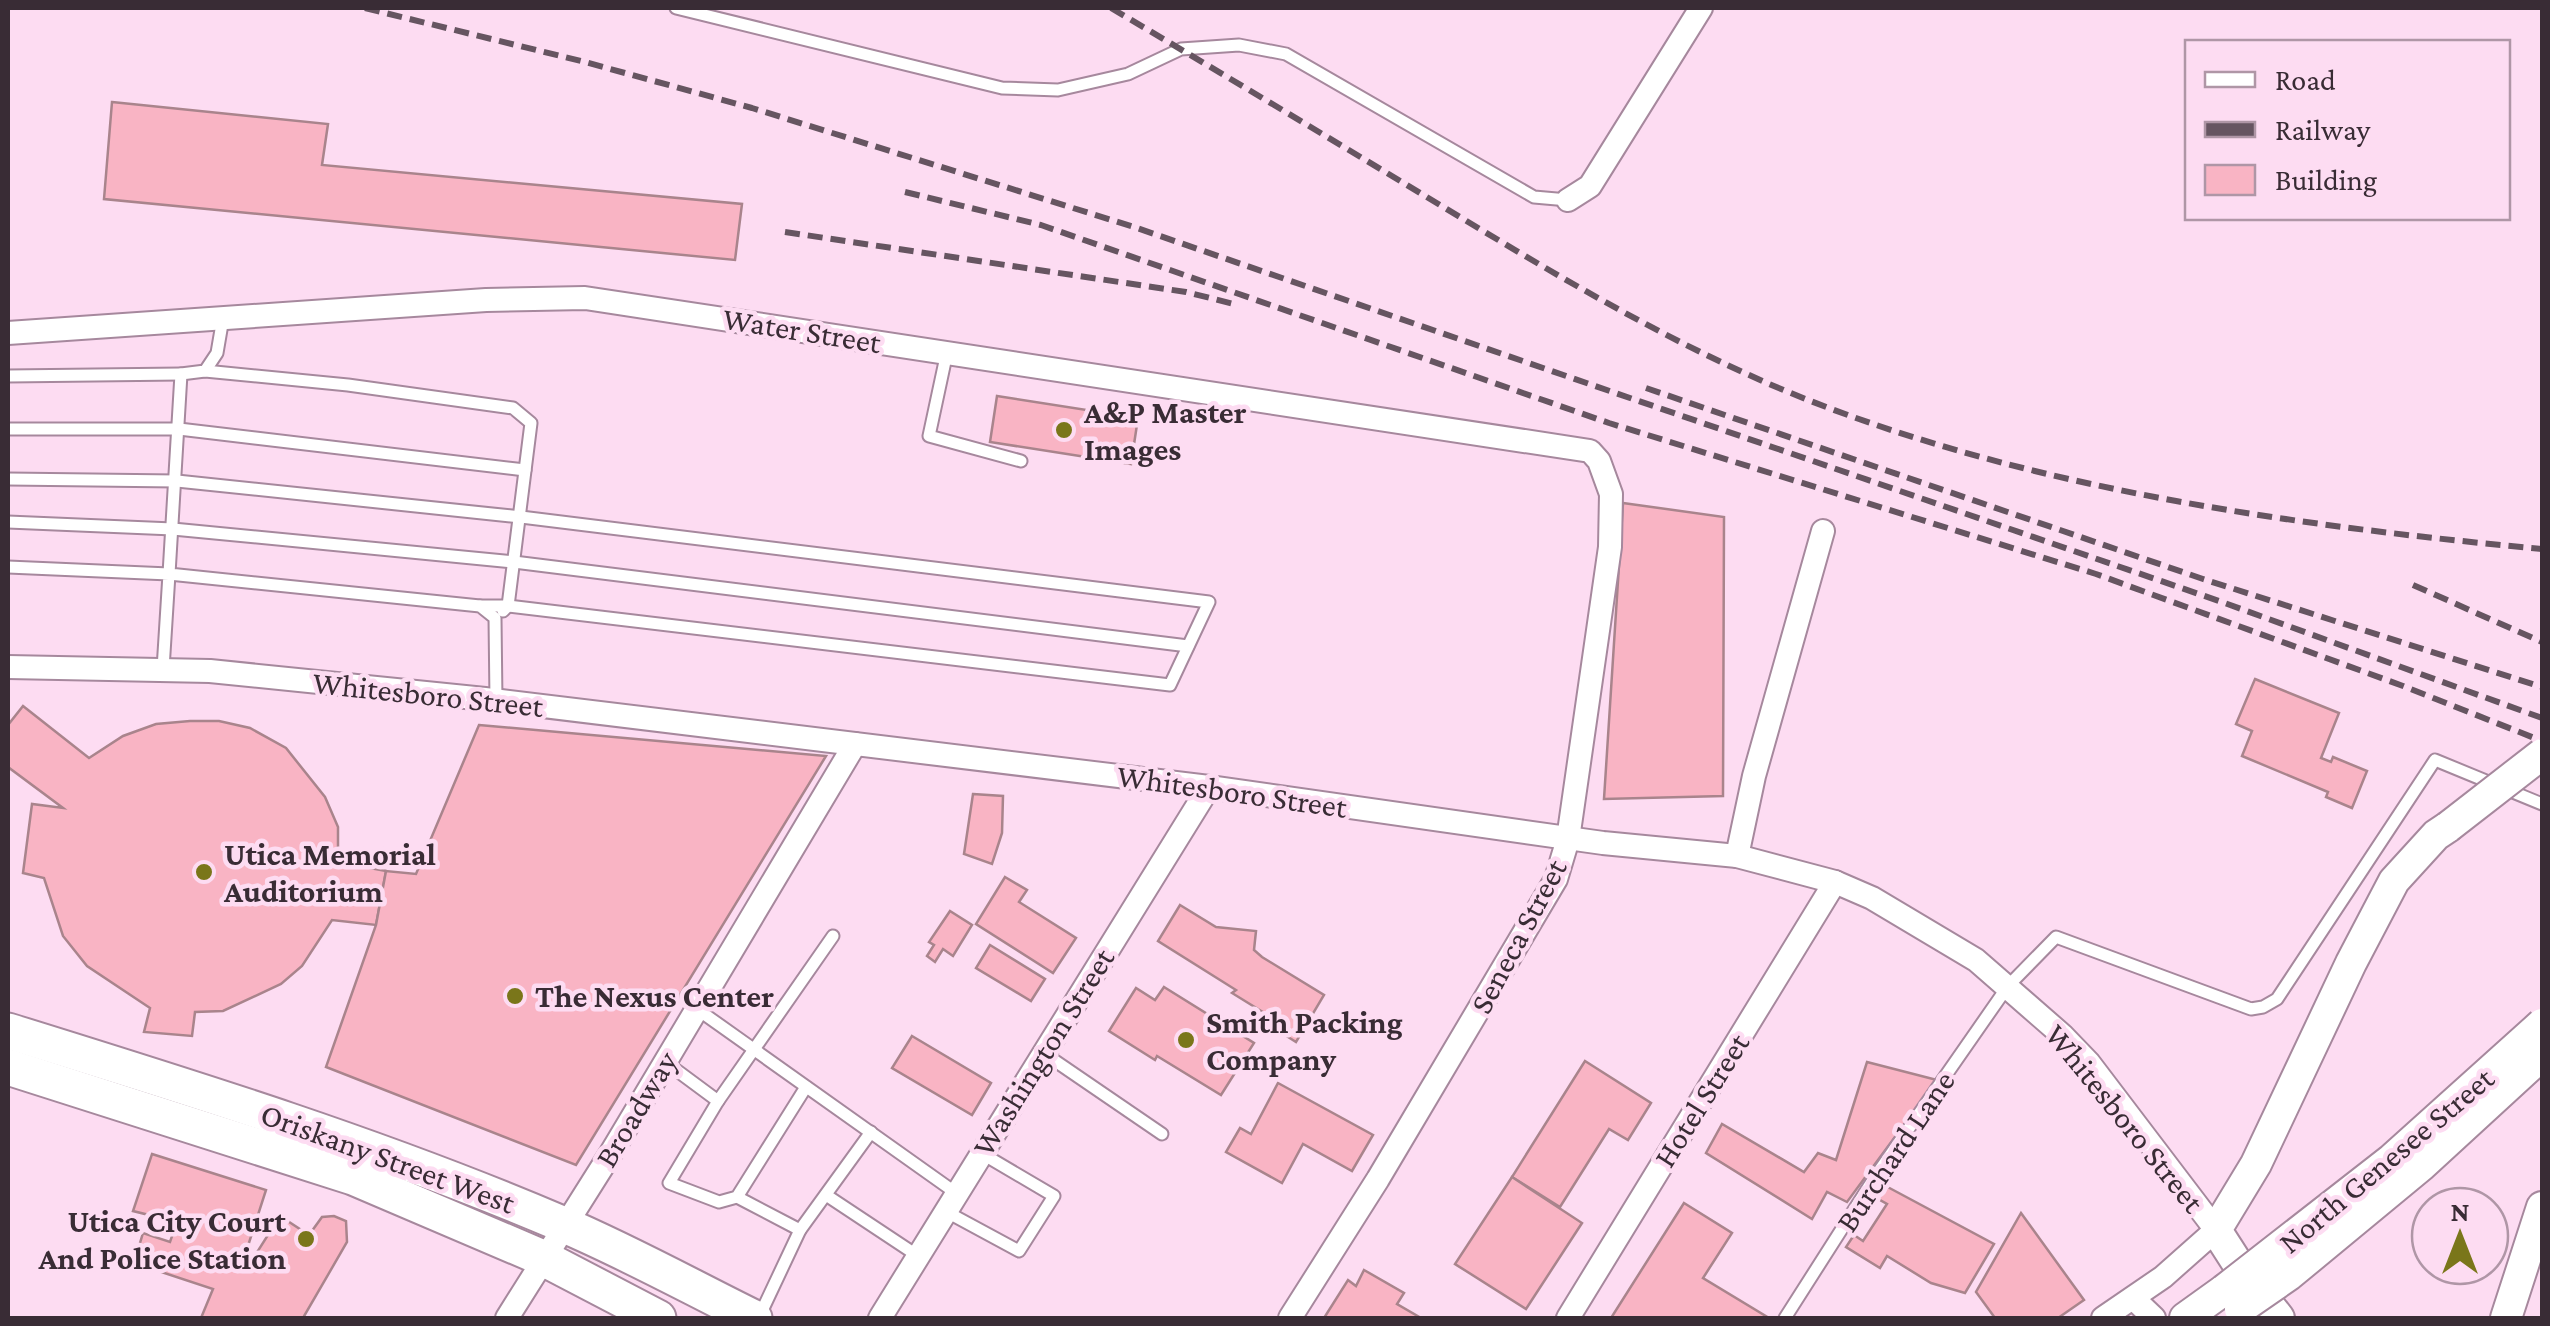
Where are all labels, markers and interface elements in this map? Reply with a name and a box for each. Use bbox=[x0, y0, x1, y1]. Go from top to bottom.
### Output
legend bbox=[2185, 40, 2510, 220]
text: Road bbox=[2275, 63, 2336, 96]
text: Railway bbox=[2275, 113, 2371, 147]
text: Building bbox=[2275, 163, 2377, 197]
street label: Water Street bbox=[720, 300, 884, 360]
place label: A&P Master Images bbox=[1083, 394, 1247, 467]
marker: A&P Master Images bbox=[1053, 419, 1075, 441]
street label: Whitesboro Street bbox=[311, 664, 545, 724]
street label: Whitesboro Street bbox=[1115, 757, 1350, 825]
place label: Utica Memorial Auditorium bbox=[223, 836, 436, 909]
street label: Seneca Street bbox=[1462, 852, 1574, 1019]
marker: Utica Memorial Auditorium bbox=[193, 861, 215, 883]
street label: Washington Street bbox=[965, 941, 1122, 1162]
place label: The Nexus Center bbox=[535, 978, 774, 1014]
marker: The Nexus Center bbox=[504, 985, 526, 1007]
place label: Smith Packing Company bbox=[1206, 1004, 1403, 1077]
street label: Whitesboro Street bbox=[2038, 1017, 2212, 1220]
street label: Hotel Street bbox=[1646, 1026, 1756, 1173]
marker: Smith Packing Company bbox=[1175, 1029, 1197, 1051]
street label: Broadway bbox=[587, 1044, 685, 1173]
street label: North Genesee Street bbox=[2271, 1059, 2501, 1261]
street label: Burchard Lane bbox=[1828, 1064, 1962, 1238]
street label: Oriskany Street West bbox=[256, 1095, 520, 1221]
north arrow bbox=[2410, 1186, 2510, 1286]
place label: Utica City Court And Police Station bbox=[38, 1203, 286, 1276]
marker: Utica City Court And Police Station bbox=[295, 1228, 317, 1250]

